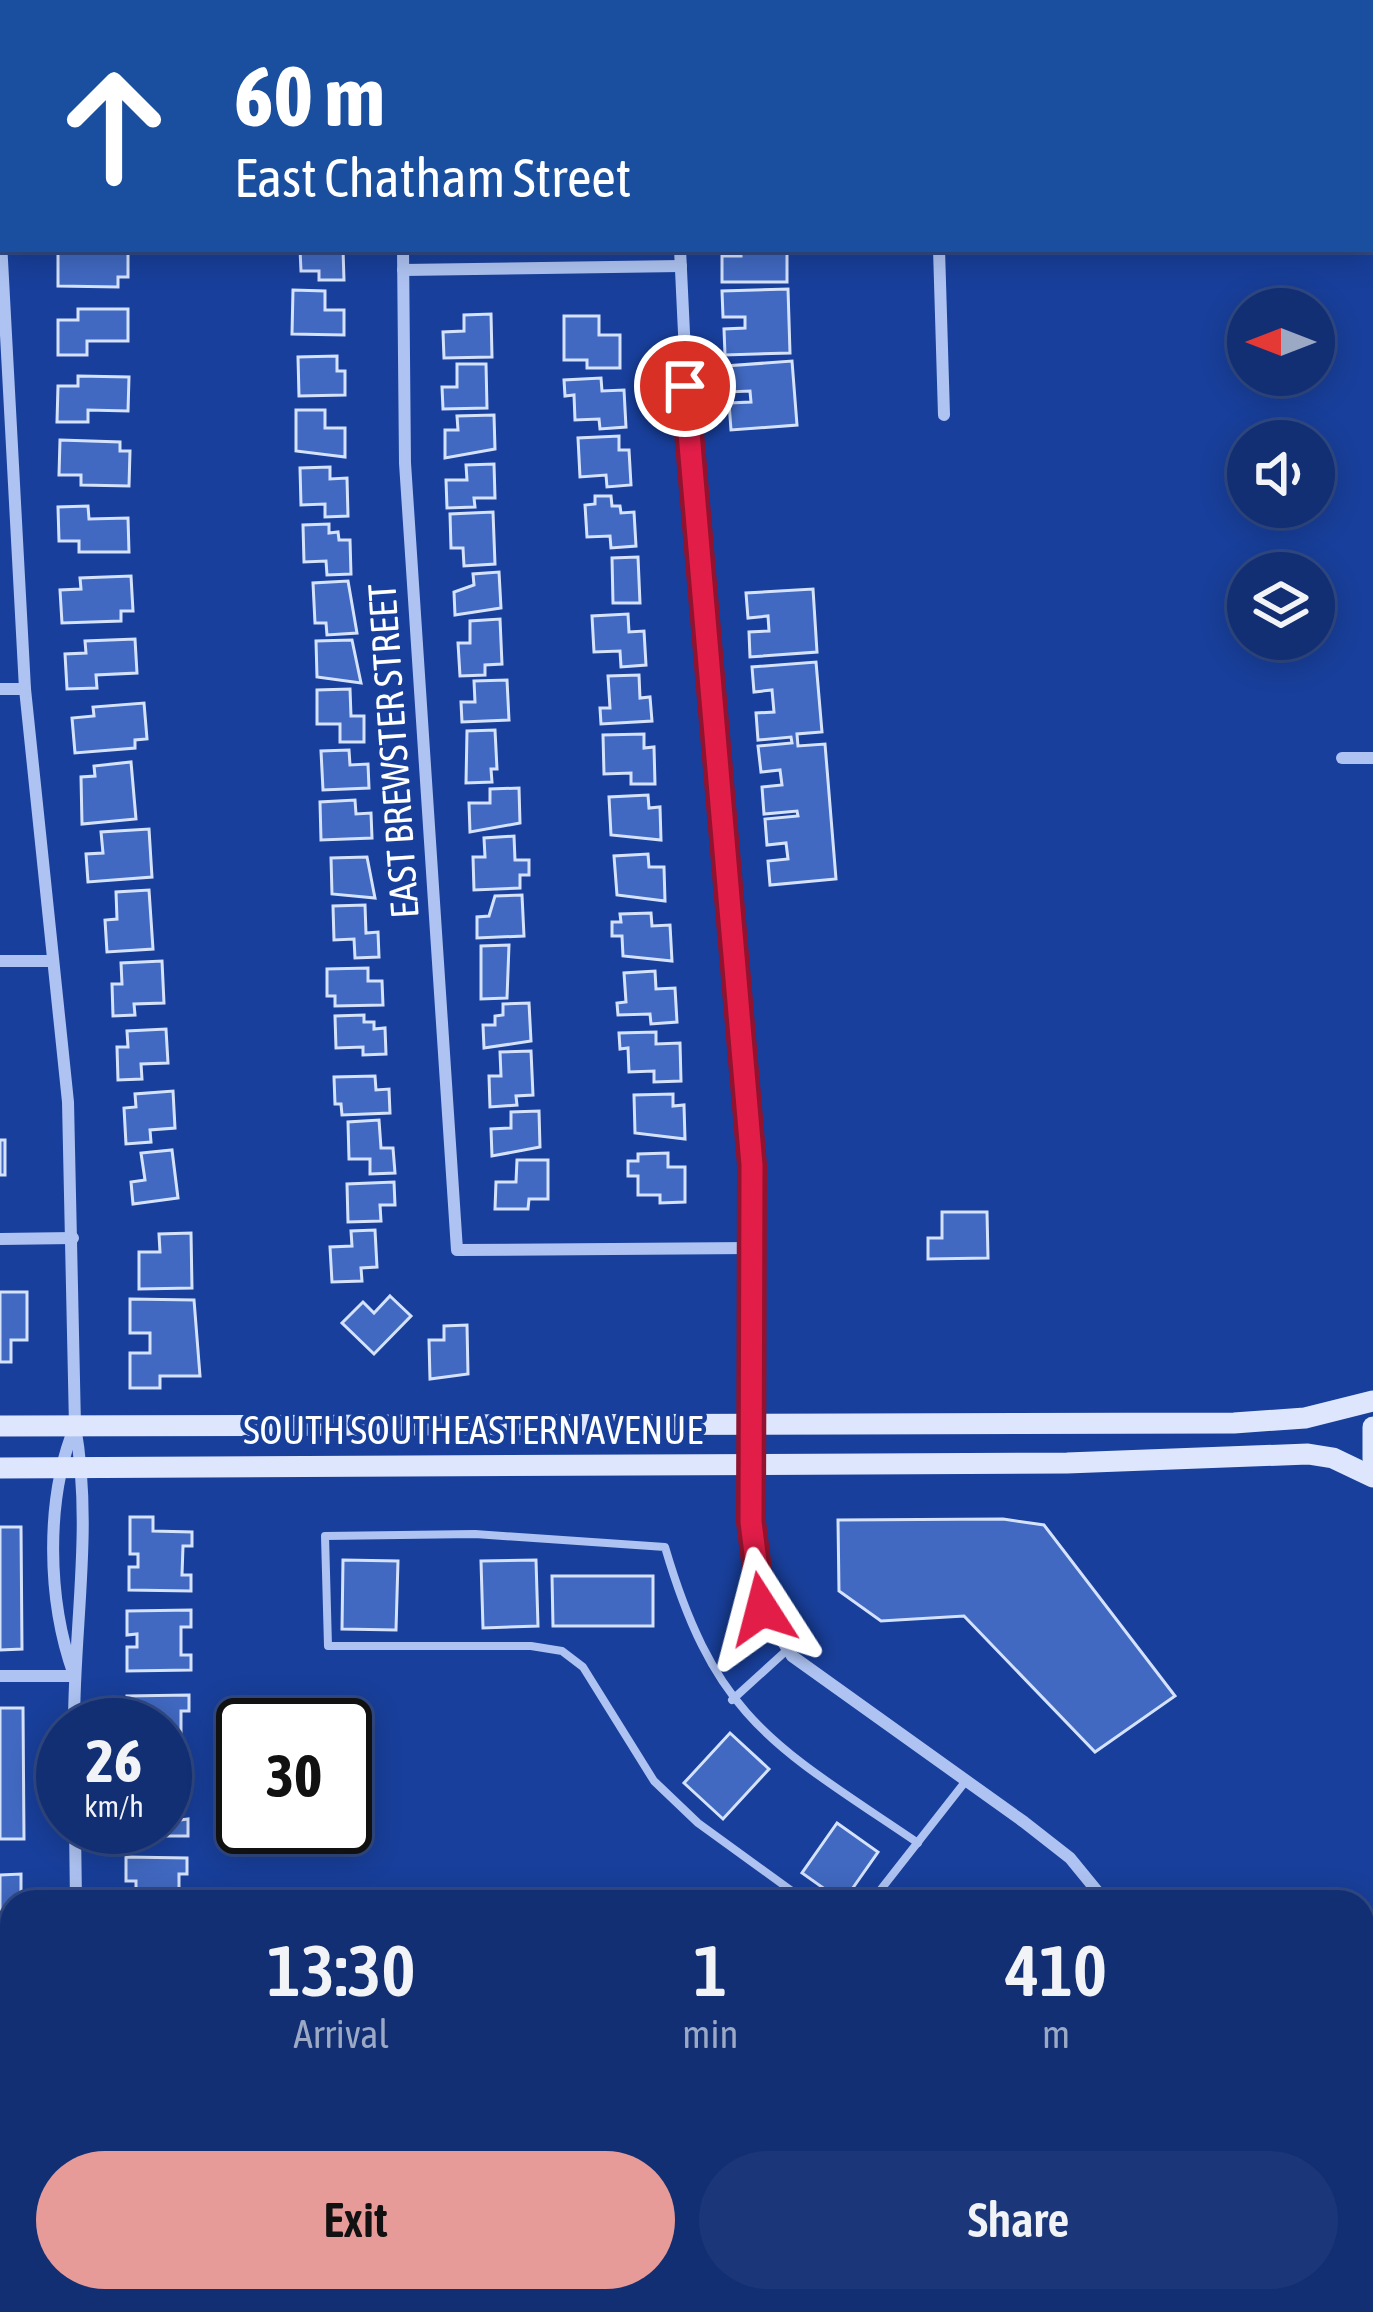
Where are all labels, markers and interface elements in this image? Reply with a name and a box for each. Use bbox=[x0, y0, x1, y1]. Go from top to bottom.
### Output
icon: ahead bbox=[36, 48, 192, 204]
text: 60 m bbox=[234, 48, 385, 144]
text: East Chatham Street bbox=[234, 147, 631, 208]
north arrow bbox=[1227, 288, 1335, 396]
map controls bbox=[1227, 288, 1335, 660]
pin bbox=[634, 335, 736, 437]
icon: arrive bbox=[652, 353, 718, 419]
button: sound bbox=[1227, 420, 1335, 528]
button: layers bbox=[1227, 552, 1335, 660]
street label: EAST BREWSTER STREET bbox=[359, 582, 427, 920]
street label: SOUTH SOUTHEASTERN AVENUE bbox=[243, 1408, 703, 1452]
position arrow bbox=[699, 1546, 825, 1672]
speed limit sign: 30 bbox=[216, 1698, 372, 1854]
text: 26 bbox=[86, 1726, 142, 1795]
text: km/h bbox=[84, 1789, 144, 1823]
text: 13:30 bbox=[267, 1929, 415, 2011]
text: 1 bbox=[693, 1929, 727, 2011]
text: 410 bbox=[1005, 1929, 1107, 2011]
text: Arrival bbox=[294, 2012, 389, 2056]
text: min bbox=[682, 2012, 738, 2056]
text: m bbox=[1042, 2012, 1070, 2056]
button: Exit bbox=[36, 2151, 675, 2289]
button: Share bbox=[699, 2151, 1338, 2289]

